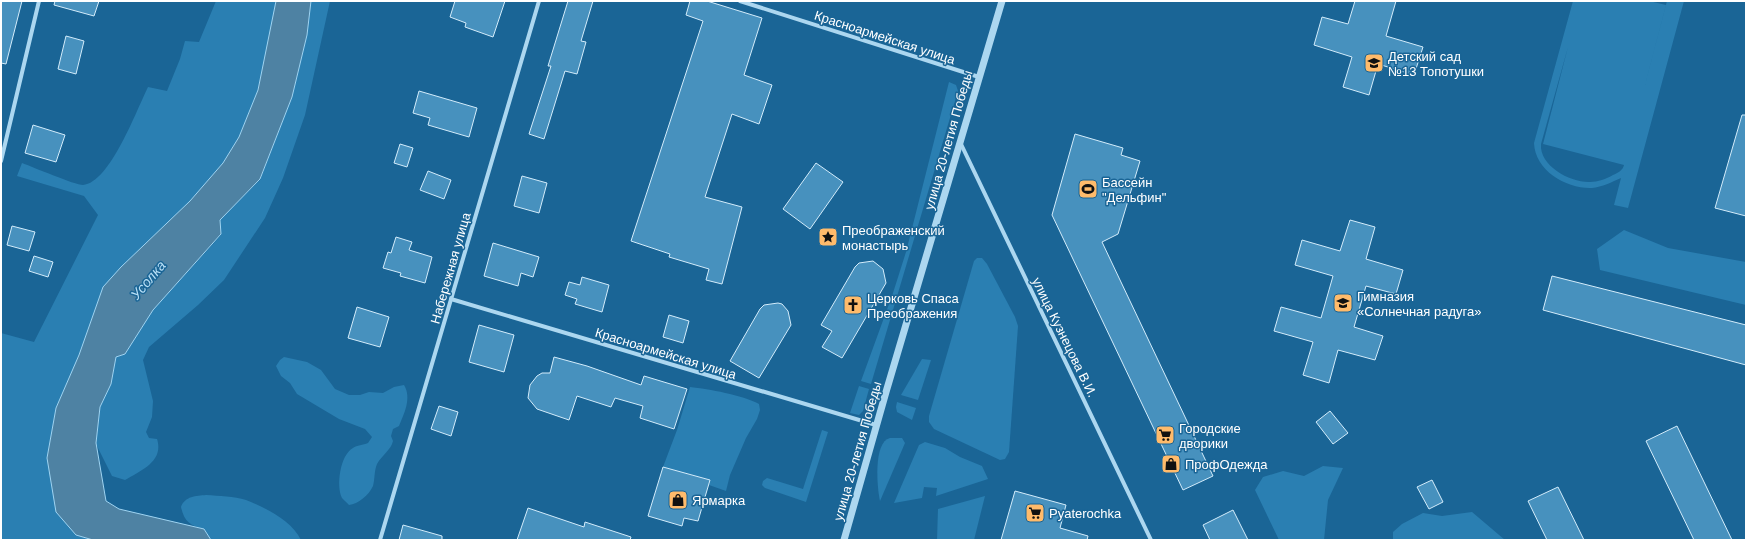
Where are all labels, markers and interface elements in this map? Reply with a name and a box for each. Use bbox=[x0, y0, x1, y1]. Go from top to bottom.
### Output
street label: Красноармейская улица bbox=[813, 8, 958, 68]
place label: Детский сад №13 Топотушки bbox=[1388, 49, 1484, 79]
school or university icon: Детский сад №13 Топотушки bbox=[1363, 52, 1385, 74]
street label: улица 20-летия Победы bbox=[921, 69, 976, 211]
place label: Бассейн "Дельфин" bbox=[1102, 175, 1167, 205]
sports icon: Бассейн "Дельфин" bbox=[1077, 178, 1099, 200]
street label: Набережная улица bbox=[427, 210, 474, 325]
place label: Преображенский монастырь bbox=[842, 223, 945, 253]
place icon: Преображенский монастырь bbox=[817, 226, 839, 248]
water label: Усолка bbox=[127, 257, 169, 303]
street label: улица Кузнецова В.И. bbox=[1029, 275, 1100, 399]
place label: Гимназия «Солнечная радуга» bbox=[1357, 289, 1481, 319]
place label: Церковь Спаса Преображения bbox=[867, 291, 960, 321]
school or university icon: Гимназия «Солнечная радуга» bbox=[1332, 292, 1354, 314]
church icon: Церковь Спаса Преображения bbox=[842, 294, 864, 316]
street label: Красноармейская улица bbox=[593, 325, 739, 382]
street label: улица 20-летия Победы bbox=[830, 380, 885, 522]
place label: Городские дворики bbox=[1179, 421, 1241, 451]
supermarket icon: Городские дворики bbox=[1154, 424, 1176, 446]
shop icon: ПрофОдежда bbox=[1160, 453, 1182, 475]
place label: ПрофОдежда bbox=[1185, 457, 1268, 472]
shop icon: Ярмарка bbox=[667, 489, 689, 511]
place label: Ярмарка bbox=[692, 493, 746, 508]
supermarket icon: Pyaterochka bbox=[1024, 502, 1046, 524]
place label: Pyaterochka bbox=[1049, 506, 1122, 521]

